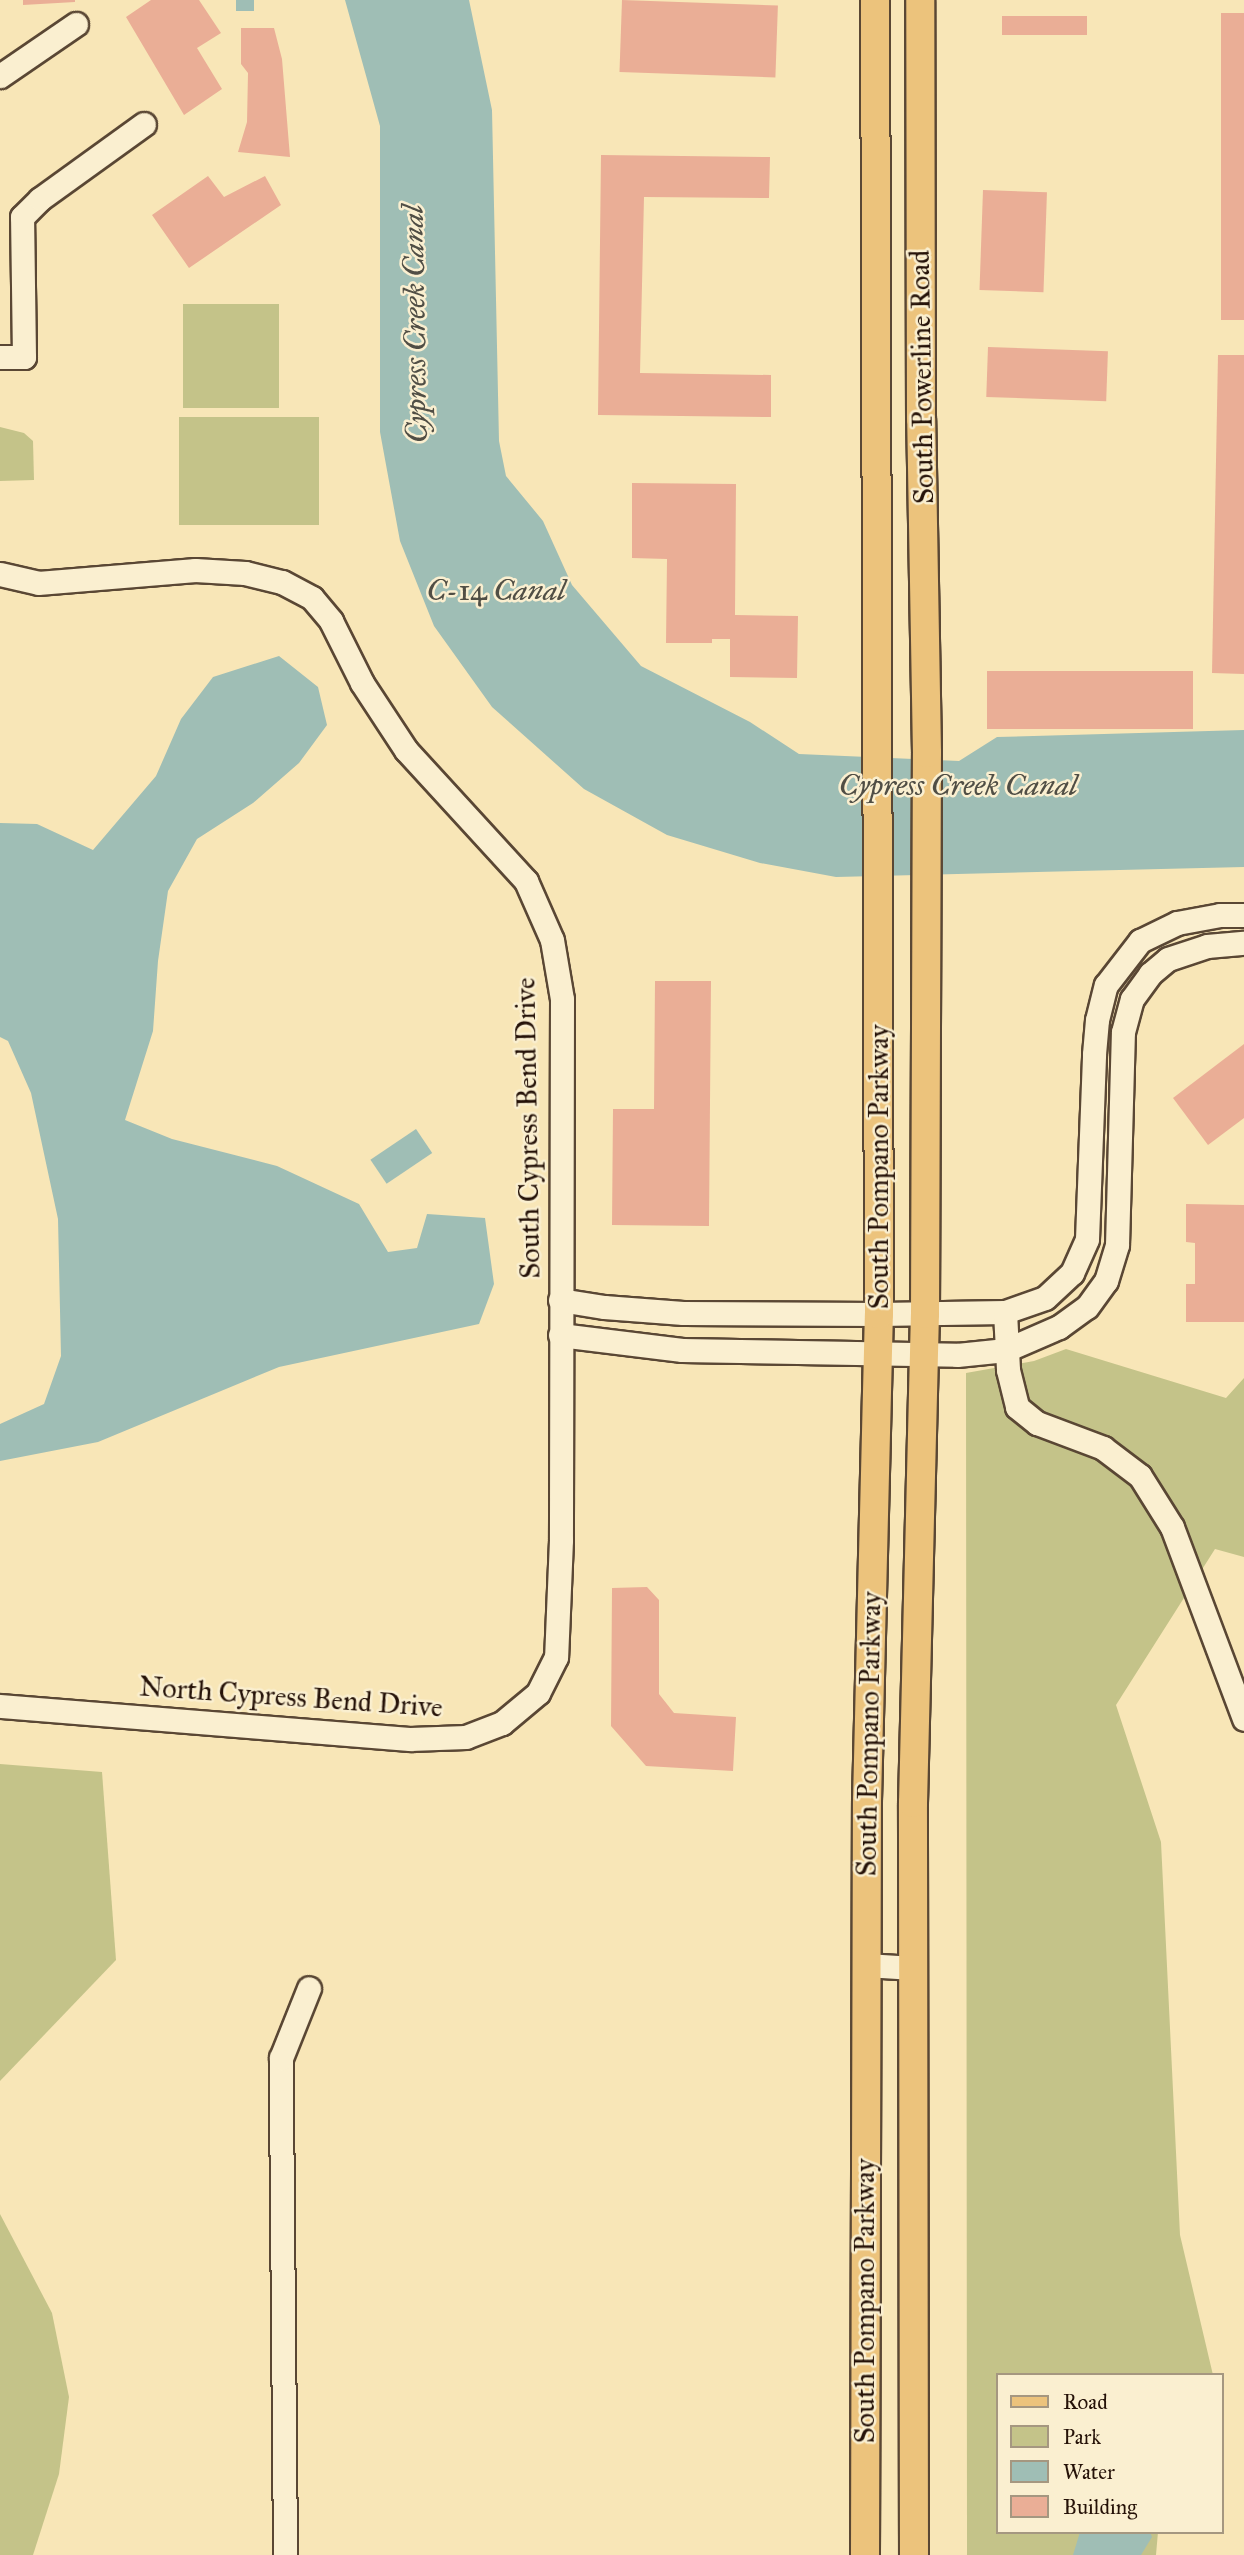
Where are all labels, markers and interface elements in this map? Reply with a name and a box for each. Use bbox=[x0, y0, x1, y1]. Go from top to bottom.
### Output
water label: Cypress Creek Canal bbox=[395, 204, 435, 444]
street label: South Powerline Road bbox=[903, 250, 941, 504]
water label: C-14 Canal bbox=[426, 572, 566, 608]
water label: Cypress Creek Canal bbox=[839, 767, 1077, 803]
street label: South Cypress Bend Drive bbox=[509, 977, 547, 1279]
street label: South Pompano Parkway bbox=[862, 1025, 896, 1309]
street label: South Pompano Parkway bbox=[850, 1591, 888, 1877]
street label: North Cypress Bend Drive bbox=[138, 1670, 444, 1724]
street label: South Pompano Parkway bbox=[848, 2159, 882, 2443]
legend bbox=[996, 2373, 1223, 2534]
text: Road bbox=[1063, 2389, 1108, 2415]
text: Park bbox=[1063, 2424, 1101, 2450]
text: Water bbox=[1063, 2459, 1115, 2485]
text: Building bbox=[1063, 2494, 1137, 2520]

